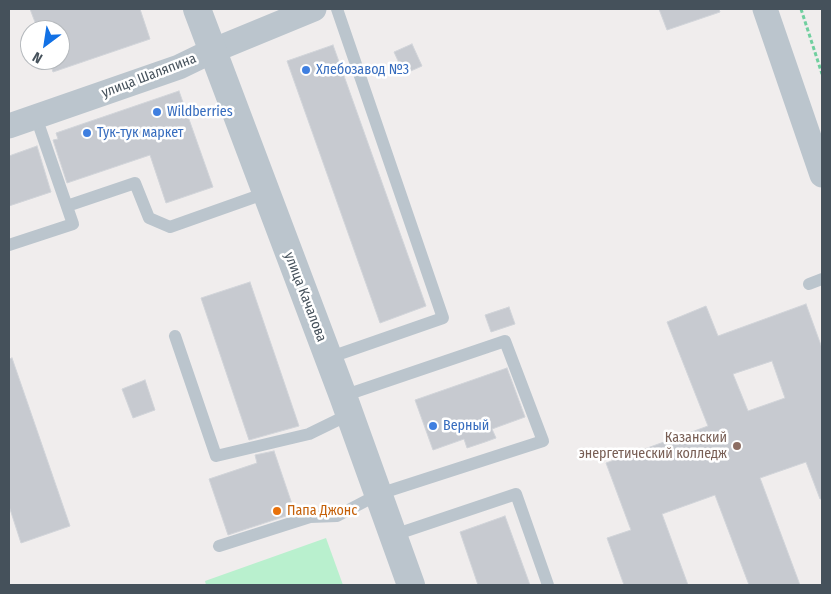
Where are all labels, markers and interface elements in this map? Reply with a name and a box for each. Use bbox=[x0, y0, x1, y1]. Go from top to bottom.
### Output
north arrow bbox=[20, 20, 70, 70]
text: N bbox=[30, 48, 46, 67]
street label: улица Шаляпина bbox=[99, 50, 199, 102]
place label: Хлебозавод №3 bbox=[316, 62, 409, 78]
marker: Хлебозавод №3 bbox=[300, 64, 312, 76]
place label: Wildberries bbox=[167, 104, 233, 120]
marker: Wildberries bbox=[151, 106, 163, 118]
place label: Тук-тук маркет bbox=[97, 125, 183, 141]
marker: Тук-тук маркет bbox=[81, 127, 93, 139]
street label: улица Качалова bbox=[280, 250, 330, 344]
place label: Верный bbox=[443, 418, 489, 434]
marker: Верный bbox=[427, 420, 439, 432]
place label: Казанский энергетический колледж bbox=[579, 430, 727, 462]
marker: Казанский энергетический колледж bbox=[731, 440, 743, 452]
place label: Папа Джонс bbox=[287, 503, 357, 519]
marker: Папа Джонс bbox=[271, 505, 283, 517]

